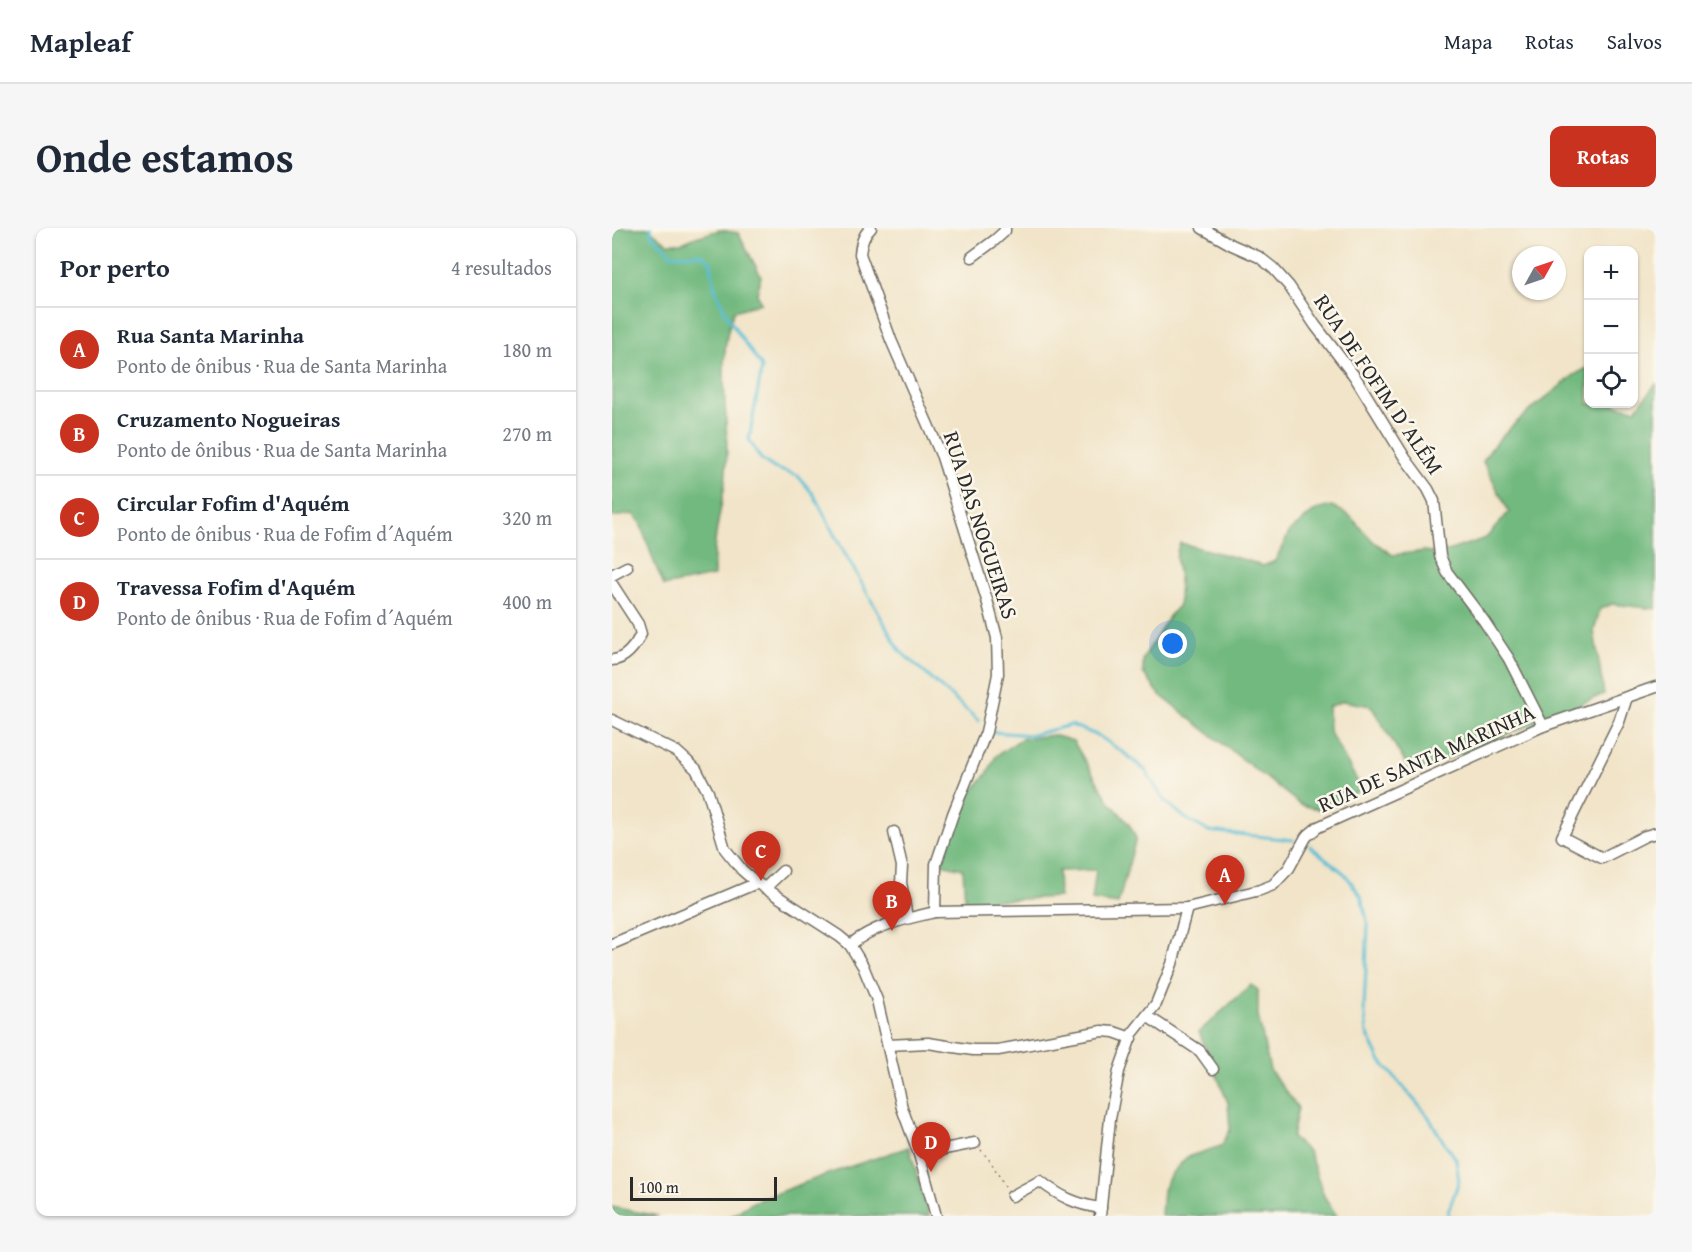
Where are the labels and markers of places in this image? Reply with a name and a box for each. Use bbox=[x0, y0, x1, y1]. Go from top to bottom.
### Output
pin: C bbox=[742, 832, 780, 881]
pin: A bbox=[1206, 856, 1244, 905]
pin: B bbox=[872, 882, 912, 931]
pin: D bbox=[912, 1122, 950, 1172]

